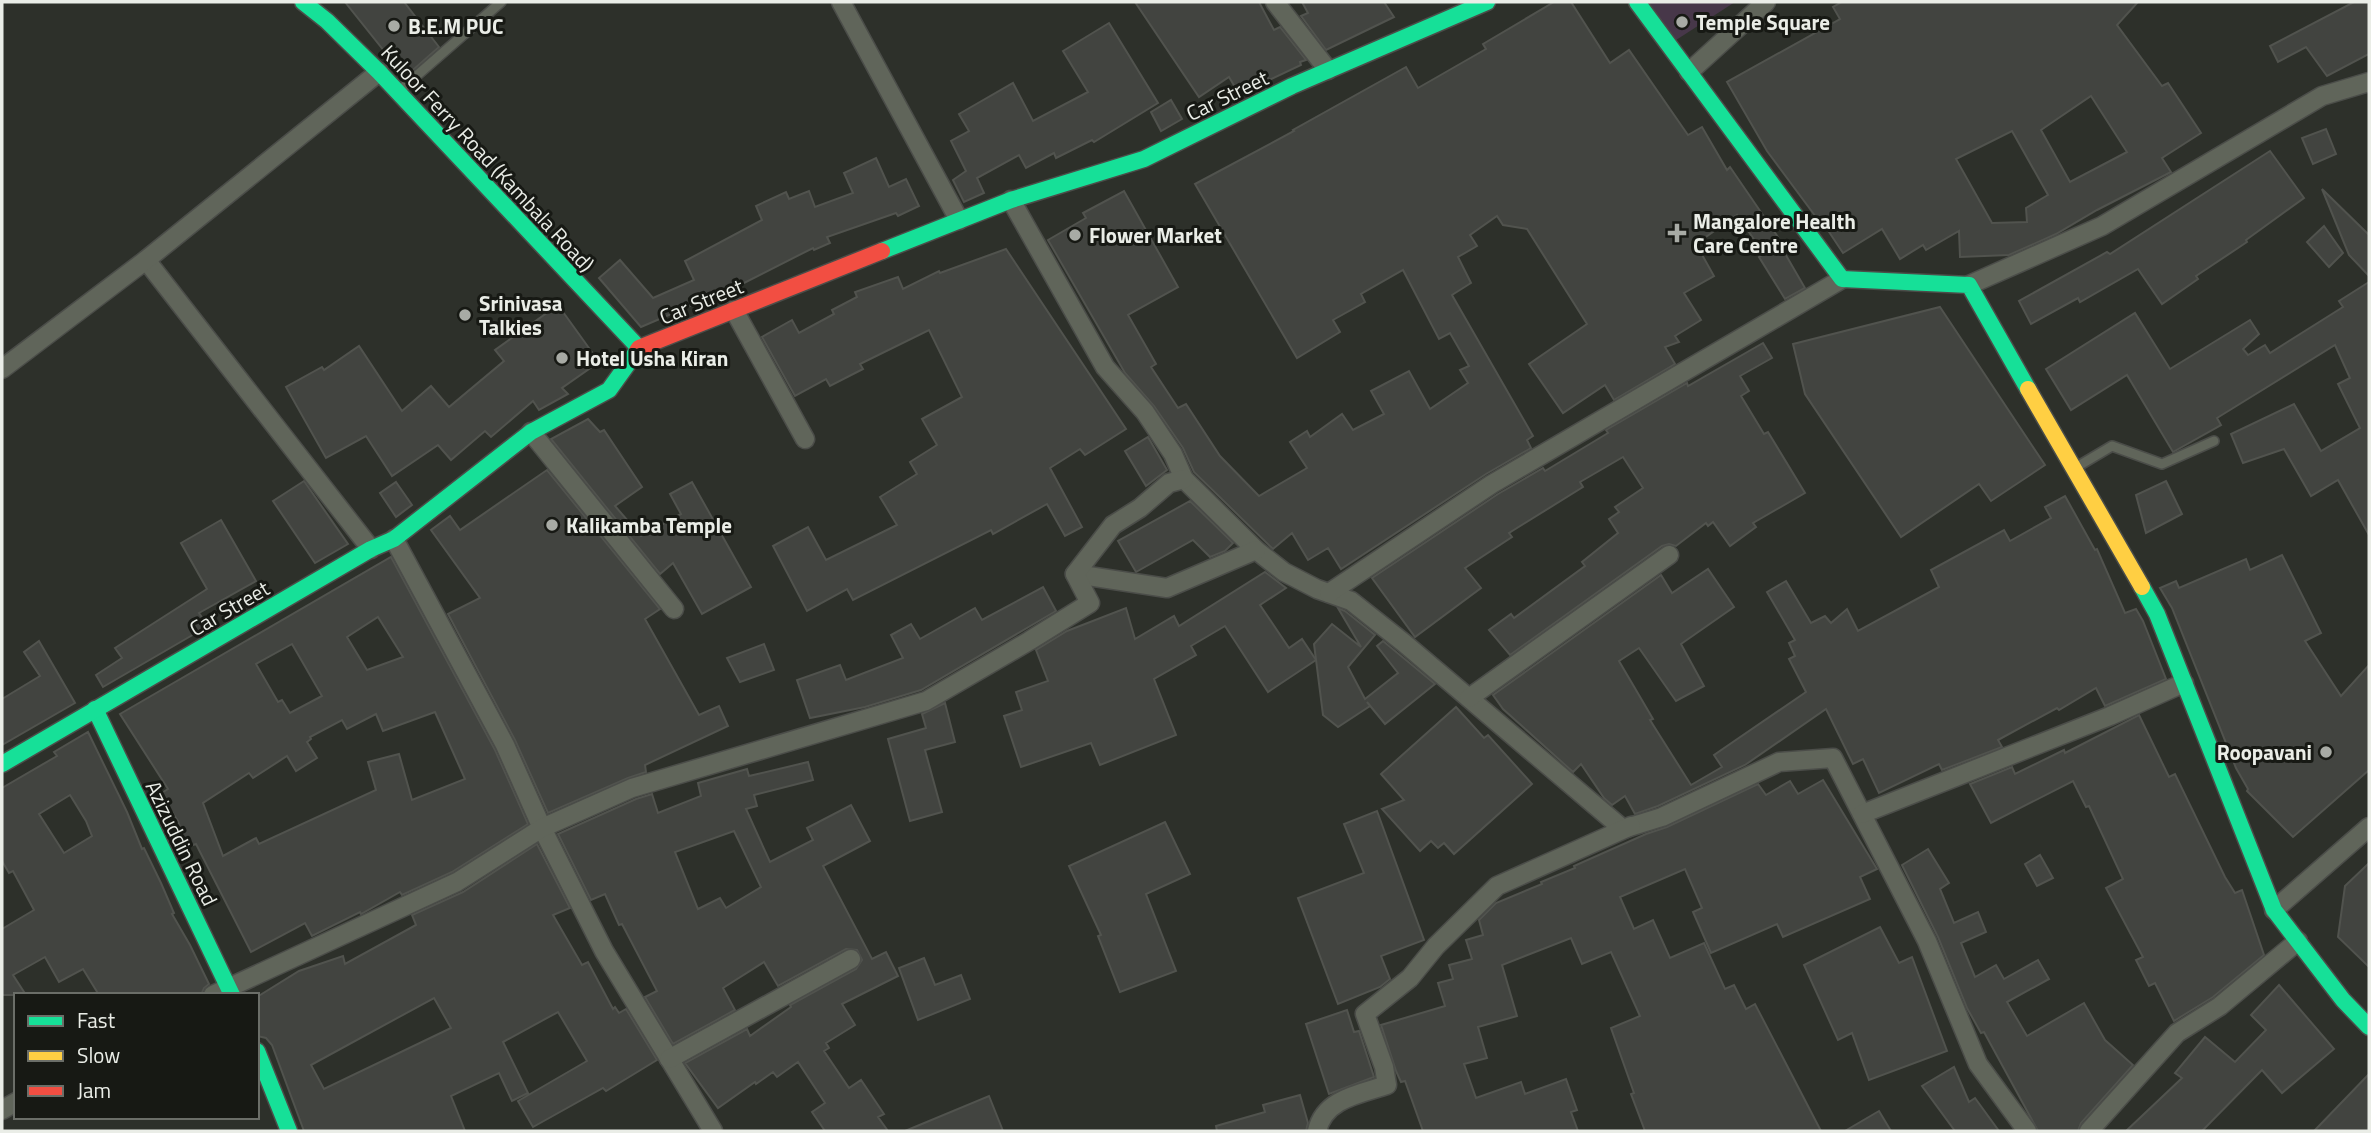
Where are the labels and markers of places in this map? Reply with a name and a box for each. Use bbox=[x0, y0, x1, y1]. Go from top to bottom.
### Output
place label: Temple Square bbox=[1696, 6, 1830, 38]
place label: B.E.M PUC bbox=[408, 10, 503, 42]
marker: Temple Square bbox=[1674, 14, 1690, 30]
marker: B.E.M PUC bbox=[386, 18, 402, 34]
place label: Mangalore Health Care Centre bbox=[1693, 205, 1856, 261]
place label: Flower Market bbox=[1089, 219, 1222, 251]
marker: Mangalore Health Care Centre bbox=[1667, 223, 1687, 243]
marker: Flower Market bbox=[1067, 227, 1083, 243]
place label: Srinivasa Talkies bbox=[479, 287, 563, 343]
marker: Srinivasa Talkies bbox=[457, 307, 473, 323]
place label: Hotel Usha Kiran bbox=[576, 342, 728, 374]
marker: Hotel Usha Kiran bbox=[554, 350, 570, 366]
place label: Kalikamba Temple bbox=[566, 509, 732, 541]
marker: Kalikamba Temple bbox=[544, 517, 560, 533]
place label: Roopavani bbox=[2217, 736, 2312, 768]
marker: Roopavani bbox=[2318, 744, 2334, 760]

